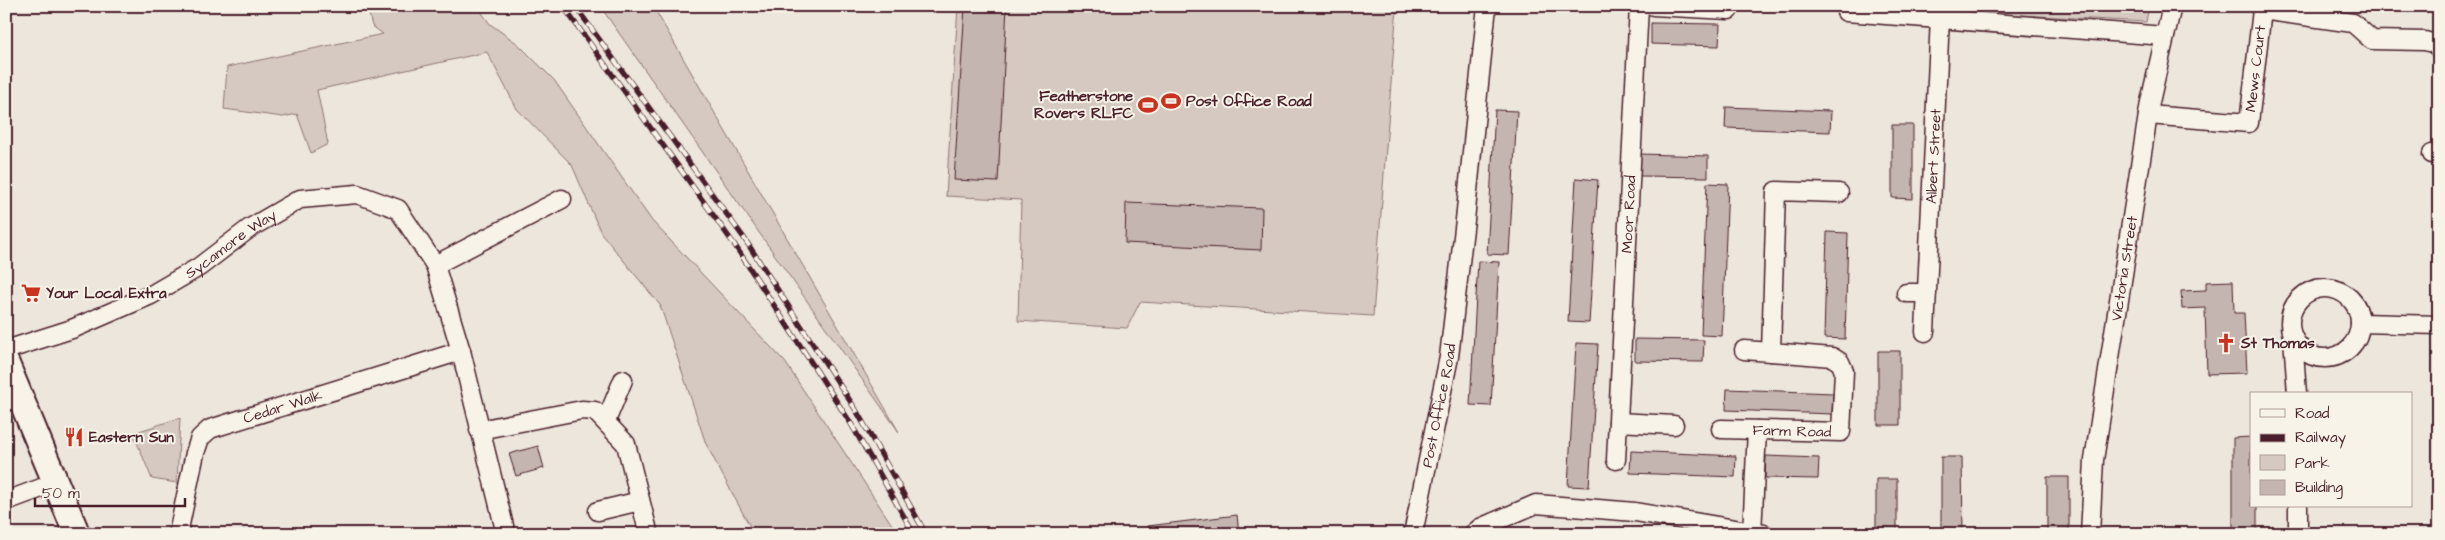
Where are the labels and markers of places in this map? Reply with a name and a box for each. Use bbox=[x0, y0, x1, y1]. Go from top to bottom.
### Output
place label: Featherstone Rovers RLFC bbox=[1034, 86, 1133, 124]
sports icon: Post Office Road bbox=[1160, 90, 1182, 112]
place label: Post Office Road bbox=[1186, 91, 1312, 112]
sports icon: Featherstone Rovers RLFC bbox=[1137, 94, 1159, 116]
supermarket icon: Your Local Extra bbox=[20, 282, 42, 304]
place label: Your Local Extra bbox=[46, 283, 167, 304]
church icon: St Thomas bbox=[2215, 332, 2237, 354]
place label: St Thomas bbox=[2240, 333, 2315, 354]
restaurant icon: Eastern Sun bbox=[63, 426, 85, 448]
place label: Eastern Sun bbox=[89, 427, 174, 448]

